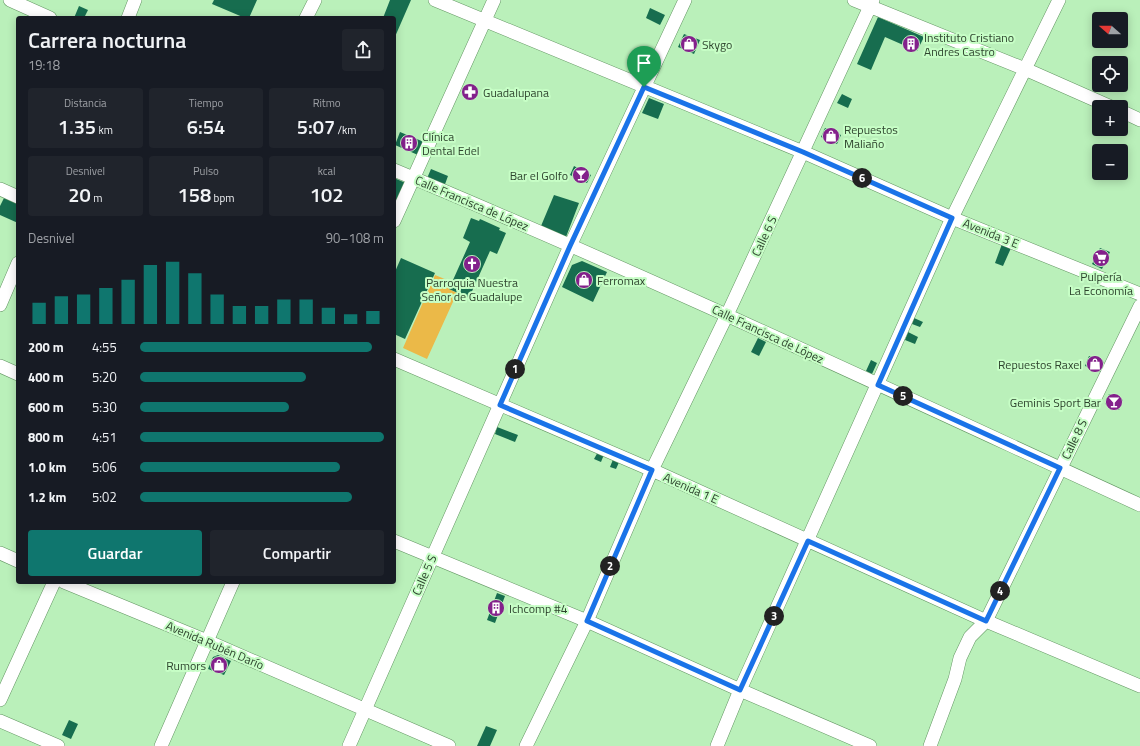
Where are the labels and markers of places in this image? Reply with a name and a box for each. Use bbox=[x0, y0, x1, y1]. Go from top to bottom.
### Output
place label: Instituto Cristiano Andres Castro bbox=[924, 28, 1014, 61]
shop icon: Skygo bbox=[679, 34, 699, 54]
building icon: Instituto Cristiano Andres Castro bbox=[901, 34, 921, 54]
place label: Skygo bbox=[702, 35, 732, 54]
pin bbox=[627, 46, 661, 87]
pharmacy icon: Guadalupana bbox=[460, 82, 480, 102]
place label: Guadalupana bbox=[483, 83, 549, 102]
place label: Repuestos Maliaño bbox=[844, 120, 898, 153]
shop icon: Repuestos Maliaño bbox=[821, 126, 841, 146]
place label: Clínica Dental Edel bbox=[422, 127, 480, 160]
building icon: Clínica Dental Edel bbox=[399, 133, 419, 153]
bar icon: Bar el Golfo bbox=[571, 165, 591, 185]
place label: Bar el Golfo bbox=[510, 166, 568, 185]
pin: 6 bbox=[852, 168, 872, 188]
supermarket icon: Pulpería La Economía bbox=[1091, 248, 1111, 268]
church icon: Parroquia Nuestra Señor de Guadalupe bbox=[462, 254, 482, 274]
place label: Pulpería La Economía bbox=[1069, 267, 1133, 300]
shop icon: Ferromax bbox=[574, 270, 594, 290]
place label: Ferromax bbox=[597, 271, 646, 290]
place label: Parroquia Nuestra Señor de Guadalupe bbox=[422, 273, 522, 306]
shop icon: Repuestos Raxel bbox=[1085, 354, 1105, 374]
place label: Repuestos Raxel bbox=[998, 355, 1082, 374]
pin: 1 bbox=[505, 359, 525, 379]
pin: 5 bbox=[893, 386, 913, 406]
bar icon: Geminis Sport Bar bbox=[1104, 392, 1124, 412]
place label: Geminis Sport Bar bbox=[1010, 393, 1101, 412]
pin: 2 bbox=[600, 556, 620, 576]
pin: 4 bbox=[990, 581, 1010, 601]
building icon: Ichcomp #4 bbox=[486, 598, 506, 618]
place label: Ichcomp #4 bbox=[509, 599, 568, 618]
pin: 3 bbox=[764, 606, 784, 626]
shop icon: Rumors bbox=[209, 655, 229, 675]
place label: Rumors bbox=[166, 656, 206, 675]

